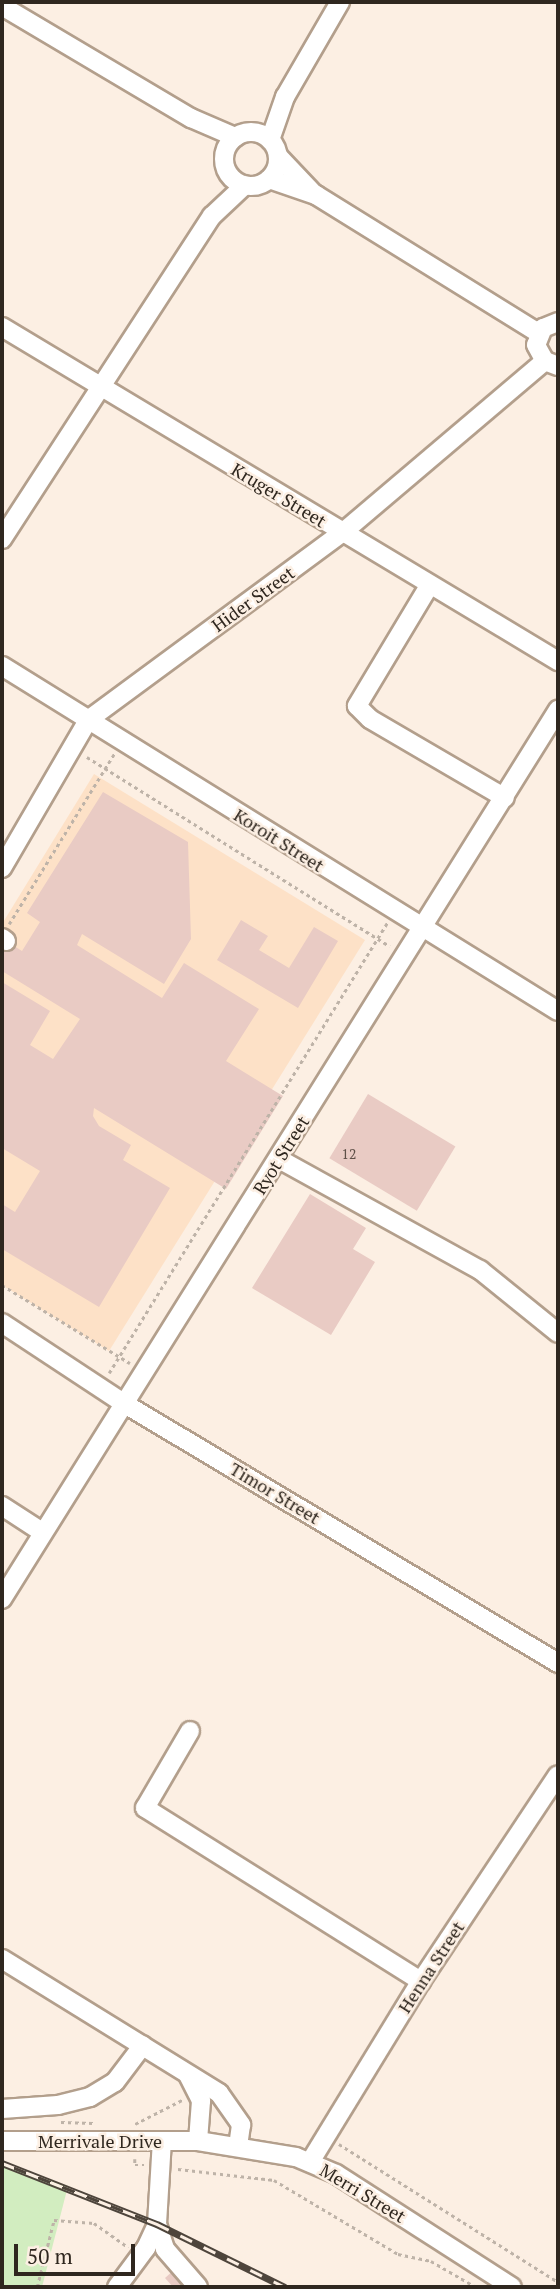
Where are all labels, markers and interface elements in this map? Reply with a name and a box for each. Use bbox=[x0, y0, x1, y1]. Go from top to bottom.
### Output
street label: Kruger Street bbox=[228, 458, 330, 532]
street label: Hider Street bbox=[207, 562, 299, 636]
street label: Koroit Street bbox=[230, 804, 328, 876]
street label: Ryot Street bbox=[248, 1112, 314, 1198]
house number: 12 bbox=[342, 1146, 356, 1162]
street label: Timor Street bbox=[226, 1458, 324, 1528]
street label: Henna Street bbox=[393, 1917, 469, 2017]
street label: Merrivale Drive bbox=[38, 2130, 162, 2152]
street label: Merri Street bbox=[316, 2159, 410, 2227]
scale bar bbox=[18, 2230, 138, 2274]
text: 50 m bbox=[27, 2242, 73, 2270]

